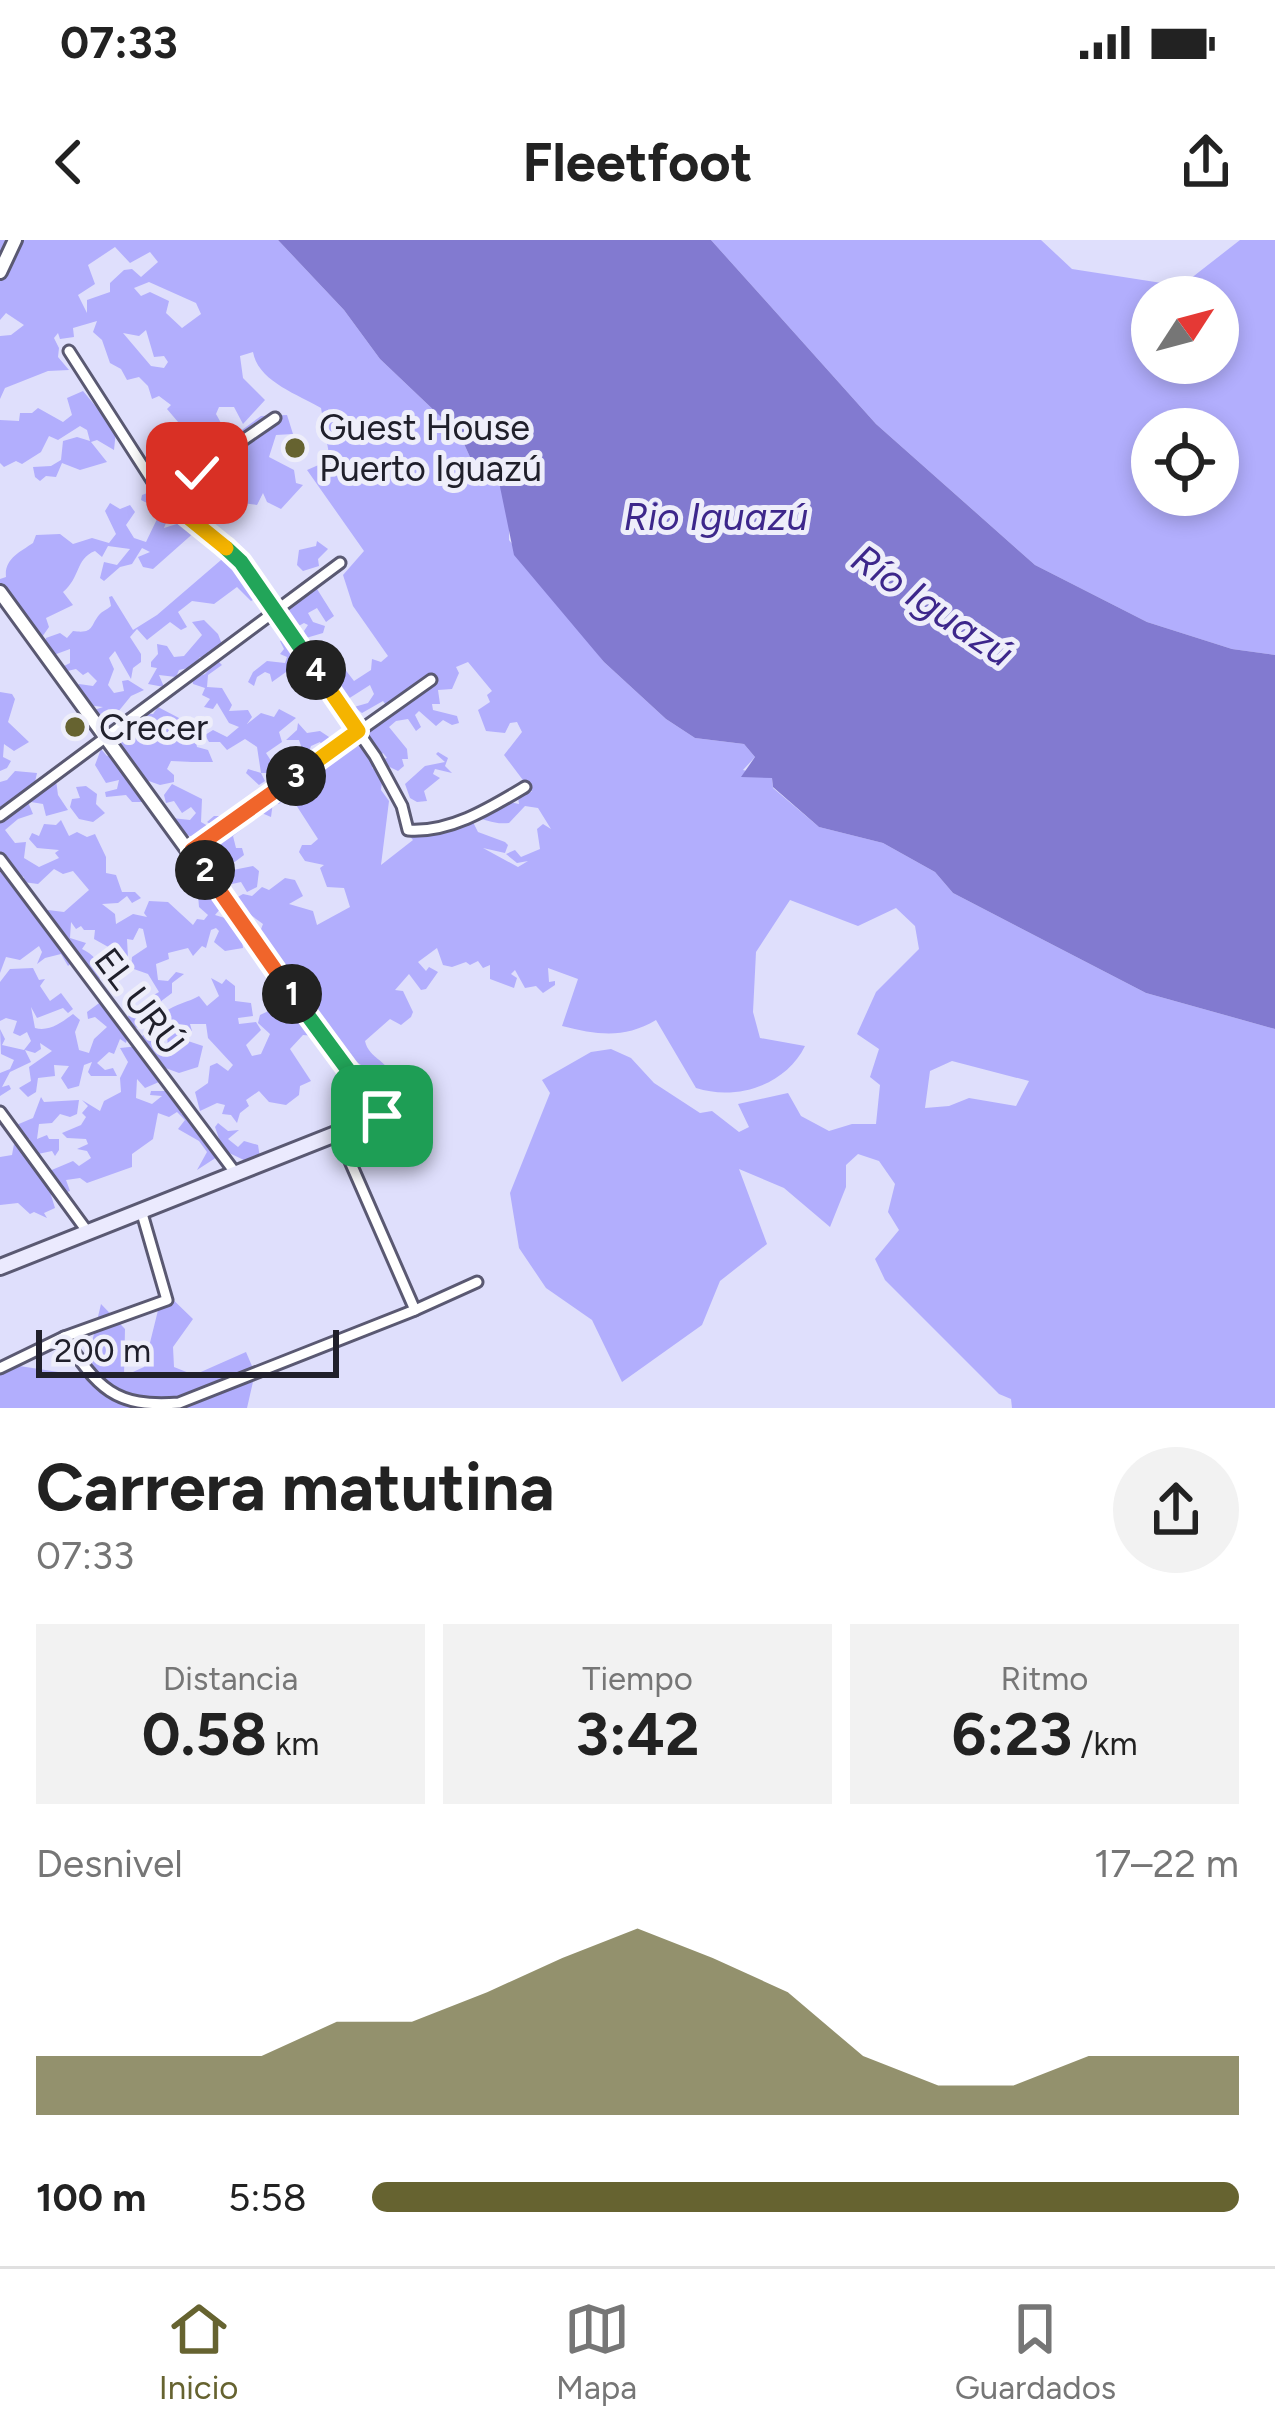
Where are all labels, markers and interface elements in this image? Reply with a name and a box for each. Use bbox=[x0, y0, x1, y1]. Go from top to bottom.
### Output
text: 07:33 bbox=[60, 15, 178, 69]
icon: back bbox=[36, 129, 102, 195]
icon: share bbox=[1173, 129, 1239, 195]
text: Fleetfoot bbox=[523, 130, 752, 195]
north arrow bbox=[1131, 276, 1239, 384]
map controls bbox=[1131, 276, 1239, 516]
place label: Guest House Puerto Iguazú bbox=[319, 406, 542, 490]
button: locate bbox=[1131, 408, 1239, 516]
pin bbox=[146, 422, 248, 524]
marker: Guest House Puerto Iguazú bbox=[282, 435, 308, 461]
icon: check bbox=[164, 440, 230, 506]
water label: Rio Iguazú bbox=[624, 493, 808, 540]
water label: Río Iguazú bbox=[843, 534, 1022, 677]
pin: 4 bbox=[286, 640, 346, 700]
text: 4 bbox=[306, 650, 326, 689]
place label: Crecer bbox=[99, 706, 208, 749]
marker: Crecer bbox=[62, 714, 88, 740]
pin: 3 bbox=[266, 746, 326, 806]
text: 3 bbox=[287, 756, 305, 795]
pin: 2 bbox=[175, 840, 235, 900]
text: 2 bbox=[195, 850, 215, 889]
street label: EL URÚ bbox=[86, 939, 194, 1063]
pin: 1 bbox=[262, 964, 322, 1024]
text: 1 bbox=[285, 974, 299, 1013]
pin bbox=[331, 1065, 433, 1167]
icon: arrive bbox=[349, 1083, 415, 1149]
scale bar bbox=[36, 1324, 339, 1377]
text: 200 m bbox=[54, 1331, 151, 1370]
text: Carrera matutina bbox=[36, 1447, 555, 1527]
button: share bbox=[1113, 1447, 1239, 1573]
text: 07:33 bbox=[36, 1532, 134, 1579]
text: Distancia bbox=[163, 1659, 298, 1698]
text: Tiempo bbox=[582, 1659, 693, 1698]
text: Ritmo bbox=[1000, 1659, 1089, 1698]
text: 0.58 bbox=[142, 1698, 267, 1770]
text: 3:42 bbox=[575, 1698, 700, 1770]
text: 6:23 bbox=[951, 1698, 1072, 1770]
text: km bbox=[267, 1724, 319, 1763]
text: /km bbox=[1072, 1724, 1138, 1763]
text: Desnivel bbox=[36, 1840, 183, 1887]
text: 17–22 m bbox=[1094, 1840, 1239, 1887]
text: 100 m bbox=[36, 2174, 146, 2221]
text: 5:58 bbox=[228, 2174, 307, 2221]
tab: Inicio bbox=[159, 2296, 238, 2407]
tab: Mapa bbox=[556, 2296, 637, 2407]
tab: Guardados bbox=[955, 2296, 1116, 2407]

